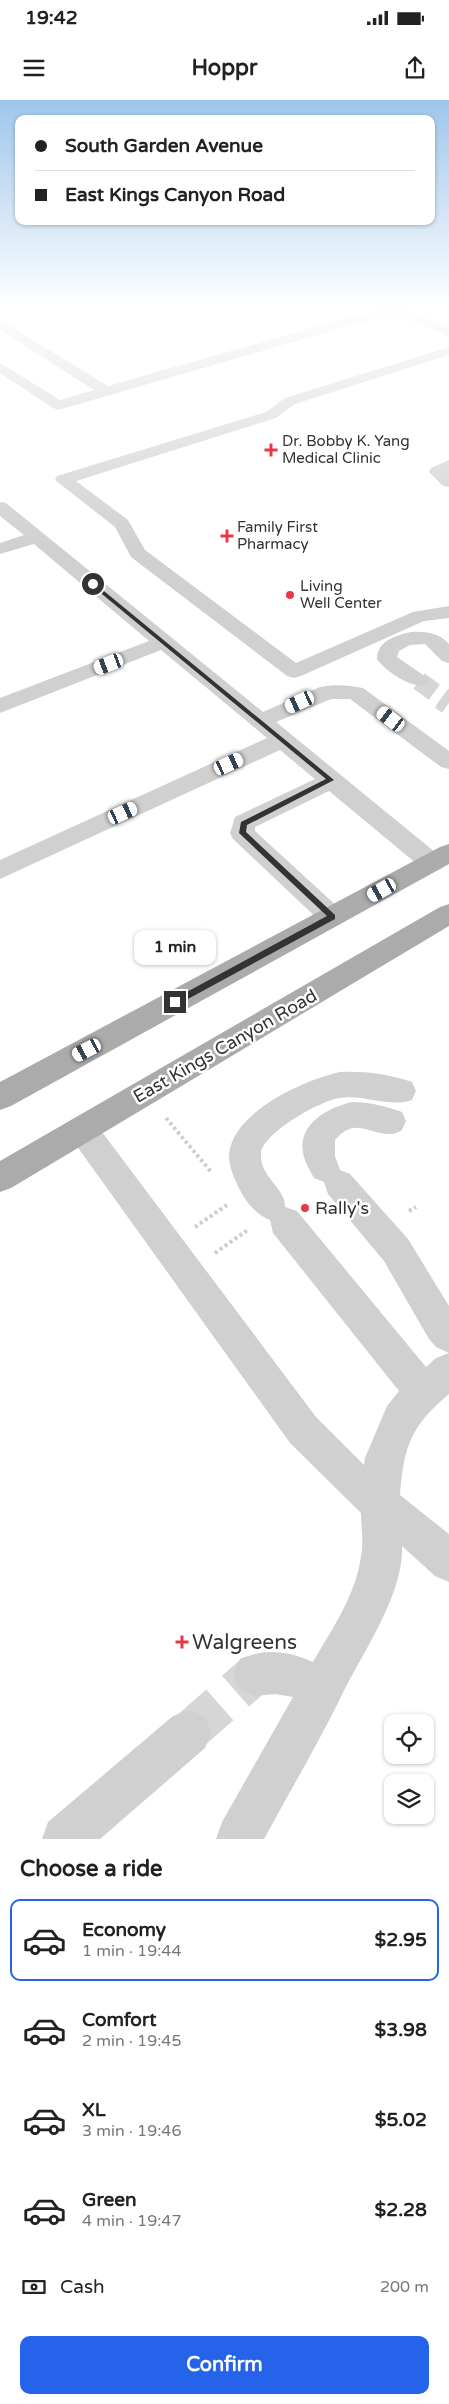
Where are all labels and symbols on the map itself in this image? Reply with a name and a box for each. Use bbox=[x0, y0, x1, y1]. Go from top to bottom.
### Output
place label: Dr. Bobby K. Yang Medical Clinic bbox=[282, 432, 410, 467]
marker: Dr. Bobby K. Yang Medical Clinic bbox=[264, 443, 278, 457]
place label: Family First Pharmacy bbox=[237, 518, 318, 553]
marker: Family First Pharmacy bbox=[221, 530, 233, 542]
route start bbox=[82, 573, 104, 595]
place label: Living Well Center bbox=[300, 577, 382, 612]
marker: Living Well Center bbox=[284, 589, 296, 601]
car bbox=[92, 652, 125, 676]
car bbox=[283, 689, 316, 715]
car bbox=[374, 704, 407, 734]
car bbox=[212, 751, 245, 777]
car bbox=[106, 800, 139, 826]
car bbox=[365, 876, 398, 904]
callout: 1 min bbox=[134, 930, 216, 964]
street label: East Kings Canyon Road bbox=[129, 984, 321, 1108]
route end bbox=[164, 991, 186, 1013]
car bbox=[70, 1036, 103, 1064]
place label: Rally's bbox=[315, 1197, 369, 1219]
marker: Rally's bbox=[299, 1202, 311, 1214]
place label: Walgreens bbox=[192, 1630, 297, 1655]
marker: Walgreens bbox=[176, 1636, 188, 1648]

